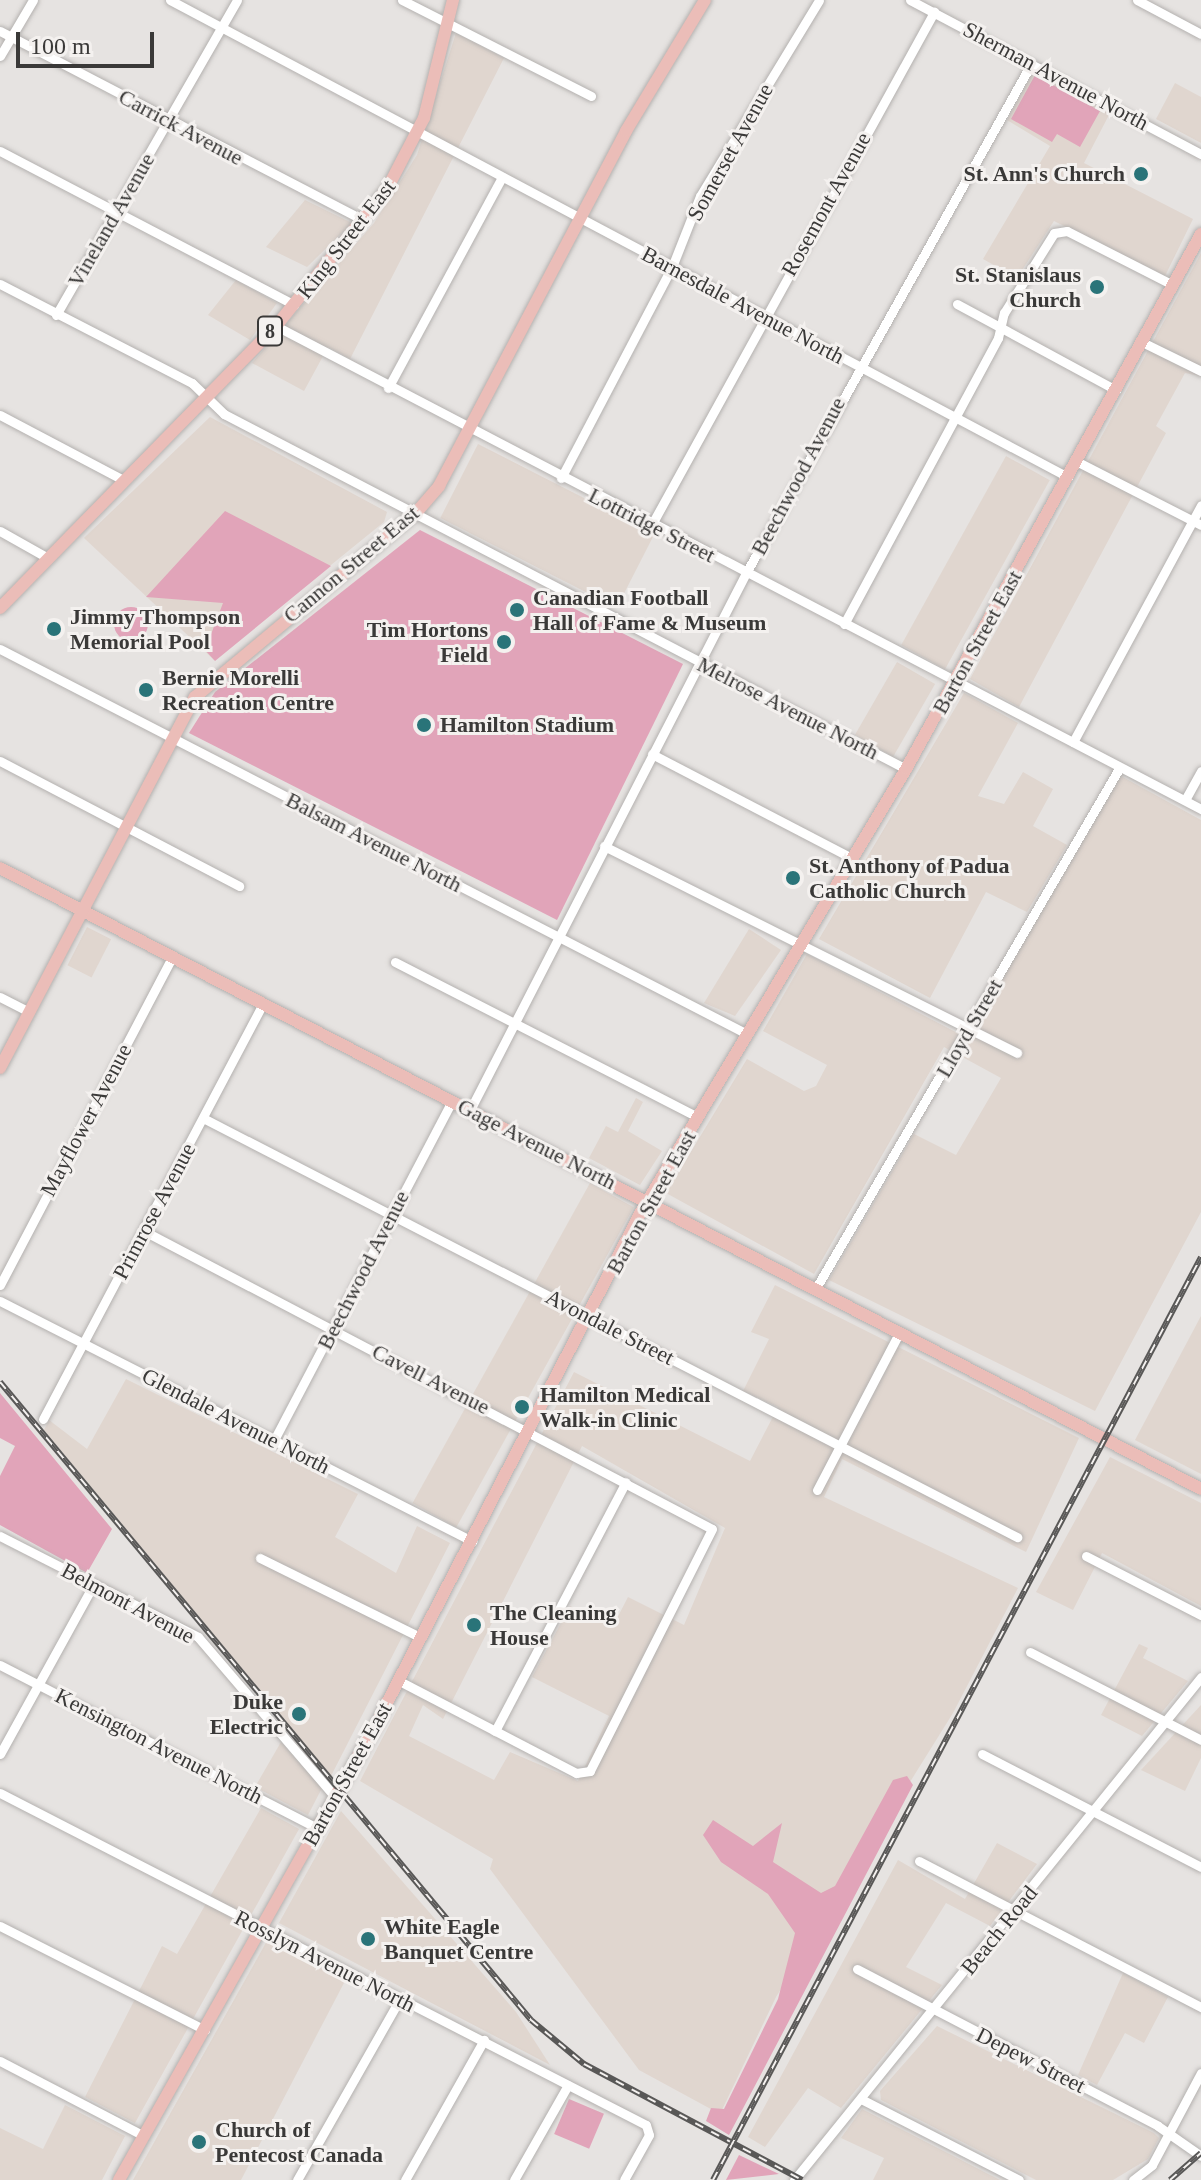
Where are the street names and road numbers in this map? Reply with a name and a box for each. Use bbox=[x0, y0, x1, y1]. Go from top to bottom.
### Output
street label: Sherman Avenue North bbox=[958, 16, 1154, 136]
street label: Somerset Avenue bbox=[681, 78, 779, 226]
street label: Carrick Avenue bbox=[114, 83, 248, 171]
street label: Rosemont Avenue bbox=[775, 127, 877, 281]
street label: Vineland Avenue bbox=[62, 148, 160, 292]
street label: King Street East bbox=[291, 174, 401, 304]
street label: Barnesdale Avenue North bbox=[637, 240, 849, 370]
road number: 8 bbox=[256, 315, 284, 347]
street label: Beechwood Avenue bbox=[745, 392, 851, 560]
street label: Lottridge Street bbox=[584, 482, 720, 568]
street label: Cannon Street East bbox=[278, 500, 424, 628]
street label: Barton Street East bbox=[927, 566, 1027, 718]
street label: Melrose Avenue North bbox=[692, 651, 884, 765]
street label: Balsam Avenue North bbox=[281, 786, 467, 898]
street label: Lloyd Street bbox=[930, 974, 1008, 1082]
street label: Mayflower Avenue bbox=[34, 1039, 138, 1201]
street label: Gage Avenue North bbox=[453, 1092, 621, 1196]
street label: Barton Street East bbox=[601, 1126, 701, 1278]
street label: Primrose Avenue bbox=[107, 1138, 201, 1284]
street label: Beechwood Avenue bbox=[311, 1186, 415, 1354]
street label: Avondale Street bbox=[541, 1283, 679, 1371]
street label: Cavell Avenue bbox=[367, 1338, 495, 1420]
street label: Glendale Avenue North bbox=[137, 1362, 335, 1480]
street label: Belmont Avenue bbox=[56, 1557, 200, 1649]
street label: Kensington Avenue North bbox=[50, 1682, 268, 1810]
street label: Barton Street East bbox=[297, 1698, 397, 1850]
street label: Beach Road bbox=[955, 1880, 1043, 1980]
street label: Rosslyn Avenue North bbox=[230, 1904, 420, 2018]
street label: Depew Street bbox=[972, 2021, 1090, 2099]

